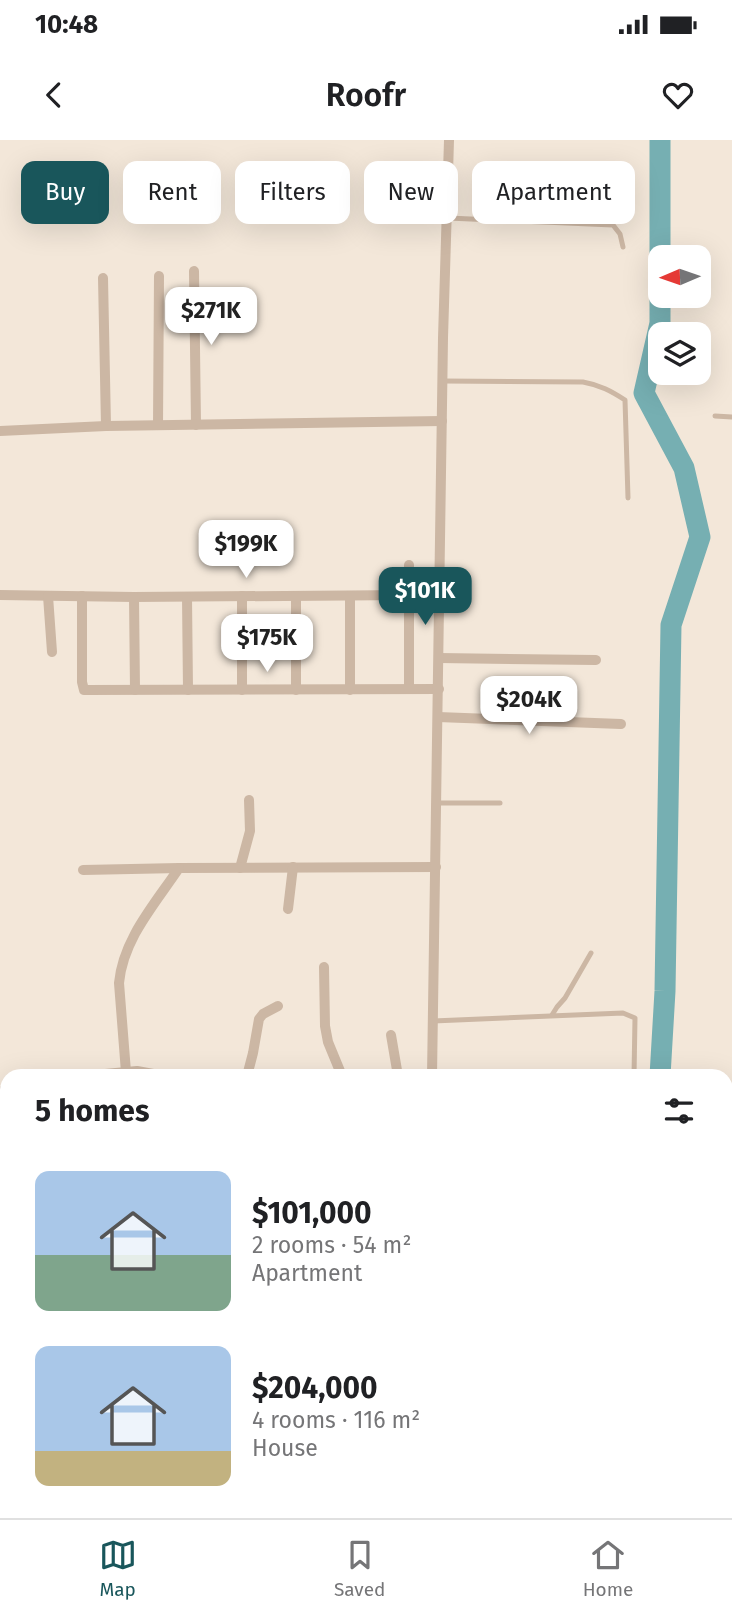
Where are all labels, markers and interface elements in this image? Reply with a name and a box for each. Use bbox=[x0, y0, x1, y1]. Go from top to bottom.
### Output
text: 10:48 bbox=[35, 9, 98, 40]
icon: back bbox=[35, 76, 73, 114]
text: Roofr bbox=[326, 76, 406, 114]
icon: heart bbox=[659, 76, 697, 114]
chip: Buy bbox=[21, 161, 109, 224]
chip: Rent bbox=[123, 161, 221, 224]
chip: Filters bbox=[235, 161, 350, 224]
chip: New bbox=[364, 161, 458, 224]
chip: Apartment bbox=[472, 161, 635, 224]
north arrow bbox=[648, 245, 710, 308]
map controls bbox=[648, 245, 711, 385]
pin: $271K bbox=[162, 288, 260, 347]
text: $271K bbox=[181, 296, 241, 324]
button: layers bbox=[648, 322, 711, 385]
pin: $199K bbox=[197, 520, 295, 580]
text: $199K bbox=[215, 529, 277, 557]
pin: $101K bbox=[376, 568, 474, 627]
text: $101K bbox=[395, 576, 455, 604]
pin: $175K bbox=[218, 615, 316, 674]
text: $175K bbox=[237, 623, 297, 651]
pin: $204K bbox=[480, 676, 578, 736]
text: $204K bbox=[496, 685, 562, 713]
icon: filters bbox=[660, 1092, 698, 1130]
text: 5 homes bbox=[35, 1093, 149, 1129]
text: $101,000 bbox=[252, 1195, 372, 1231]
icon: home bbox=[91, 1199, 175, 1283]
text: 2 rooms · 54 m² bbox=[252, 1231, 411, 1259]
text: Apartment bbox=[252, 1259, 362, 1287]
text: $204,000 bbox=[252, 1370, 378, 1406]
icon: home bbox=[91, 1374, 175, 1458]
text: 4 rooms · 116 m² bbox=[252, 1406, 420, 1434]
text: House bbox=[252, 1434, 318, 1462]
tab: Map bbox=[99, 1536, 137, 1601]
tab: Saved bbox=[334, 1536, 385, 1601]
tab: Home bbox=[583, 1536, 633, 1601]

